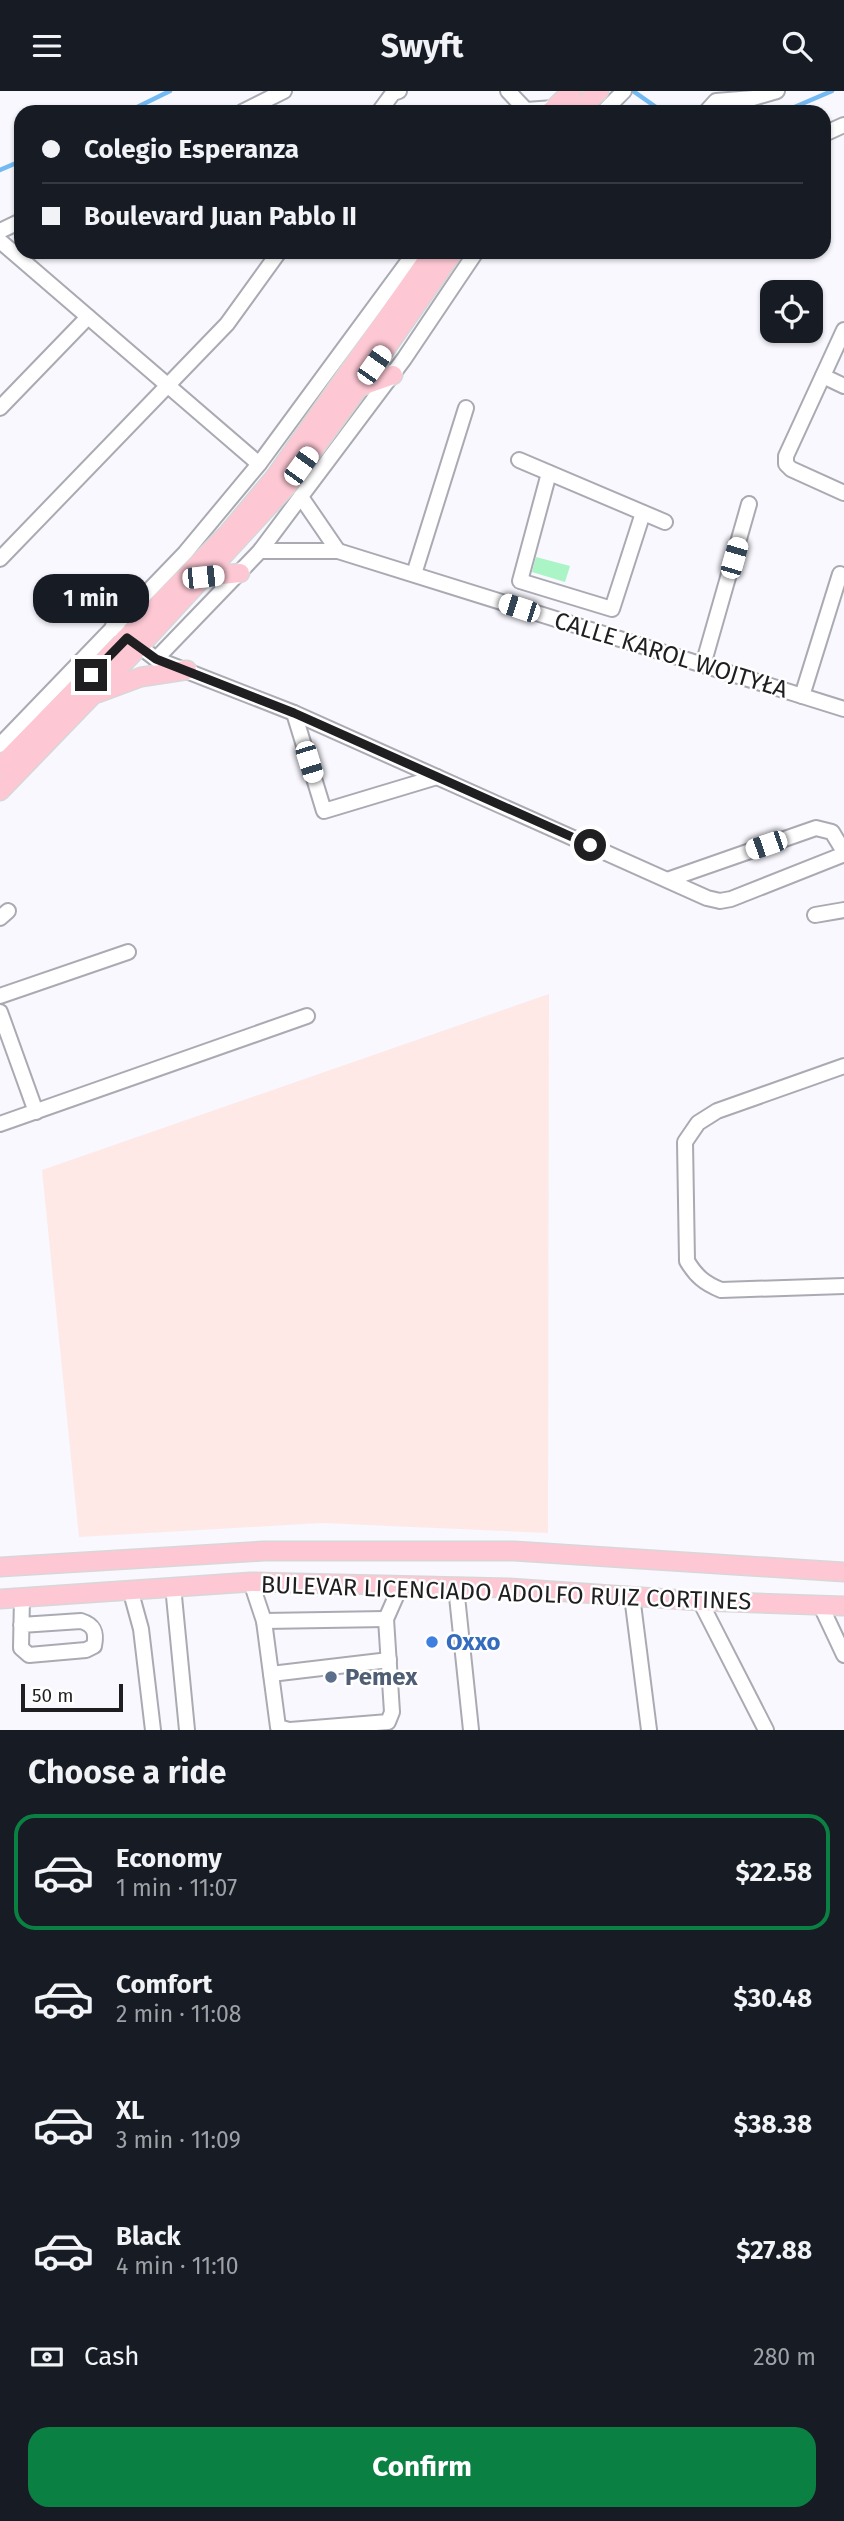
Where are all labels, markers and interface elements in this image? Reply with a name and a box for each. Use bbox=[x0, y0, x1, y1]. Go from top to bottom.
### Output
icon: menu bbox=[28, 27, 66, 65]
text: Swyft bbox=[381, 27, 463, 65]
icon: search bbox=[778, 27, 816, 65]
text: Colegio Esperanza bbox=[84, 134, 299, 165]
text: Boulevard Juan Pablo II bbox=[84, 201, 357, 232]
map controls bbox=[760, 280, 823, 343]
button: locate bbox=[760, 280, 823, 343]
car bbox=[354, 342, 395, 388]
car bbox=[281, 443, 322, 489]
car bbox=[719, 535, 750, 581]
car bbox=[182, 564, 225, 590]
callout: 1 min bbox=[33, 573, 149, 623]
text: 1 min bbox=[63, 584, 119, 612]
car bbox=[496, 592, 543, 624]
street label: CALLE KAROL WOJTYŁA bbox=[551, 606, 791, 704]
route end bbox=[75, 659, 107, 691]
car bbox=[293, 739, 326, 785]
car bbox=[743, 828, 790, 862]
route start bbox=[574, 829, 606, 861]
street label: BULEVAR LICENCIADO ADOLFO RUIZ CORTINES bbox=[260, 1570, 752, 1616]
place label: Oxxo bbox=[446, 1628, 501, 1656]
marker: Oxxo bbox=[424, 1634, 440, 1650]
place label: Pemex bbox=[345, 1663, 418, 1691]
marker: Pemex bbox=[323, 1669, 339, 1685]
scale bar bbox=[21, 1681, 122, 1713]
text: 50 m bbox=[32, 1684, 73, 1707]
text: Choose a ride bbox=[28, 1753, 226, 1791]
icon: car bbox=[32, 1841, 95, 1904]
text: Economy bbox=[116, 1843, 222, 1874]
text: $22.58 bbox=[736, 1857, 812, 1888]
text: 1 min · 11:07 bbox=[116, 1874, 237, 1902]
icon: car bbox=[32, 1967, 95, 2030]
text: Comfort bbox=[116, 1969, 212, 2000]
text: $30.48 bbox=[734, 1983, 812, 2014]
text: 2 min · 11:08 bbox=[116, 2000, 242, 2028]
icon: car bbox=[32, 2093, 95, 2156]
text: XL bbox=[116, 2095, 144, 2126]
text: $38.38 bbox=[734, 2109, 812, 2140]
text: 3 min · 11:09 bbox=[116, 2126, 241, 2154]
icon: car bbox=[32, 2219, 95, 2282]
text: Black bbox=[116, 2221, 181, 2252]
text: $27.88 bbox=[736, 2235, 812, 2266]
text: 4 min · 11:10 bbox=[116, 2252, 239, 2280]
icon: cash bbox=[28, 2338, 66, 2376]
text: Cash bbox=[84, 2341, 140, 2372]
text: 280 m bbox=[753, 2343, 816, 2371]
button: Confirm bbox=[28, 2427, 816, 2507]

